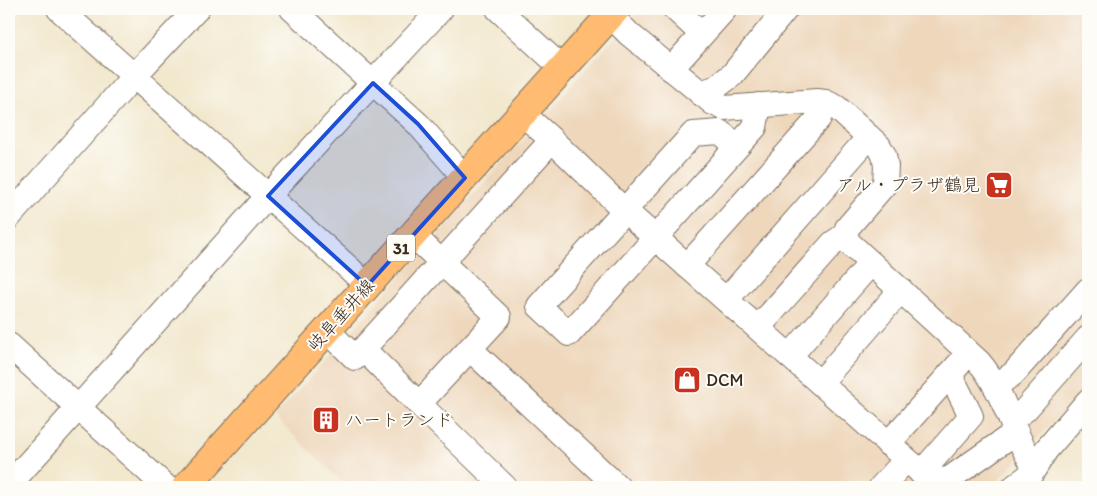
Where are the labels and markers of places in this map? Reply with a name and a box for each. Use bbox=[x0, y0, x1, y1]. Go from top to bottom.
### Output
supermarket icon: アル・プラザ鶴見 bbox=[984, 170, 1014, 200]
place label: アル・プラザ鶴見 bbox=[837, 174, 980, 196]
shop icon: DCM bbox=[672, 365, 702, 395]
place label: DCM bbox=[706, 369, 744, 391]
building icon: ハートランド bbox=[311, 405, 341, 435]
place label: ハートランド bbox=[345, 409, 453, 431]

